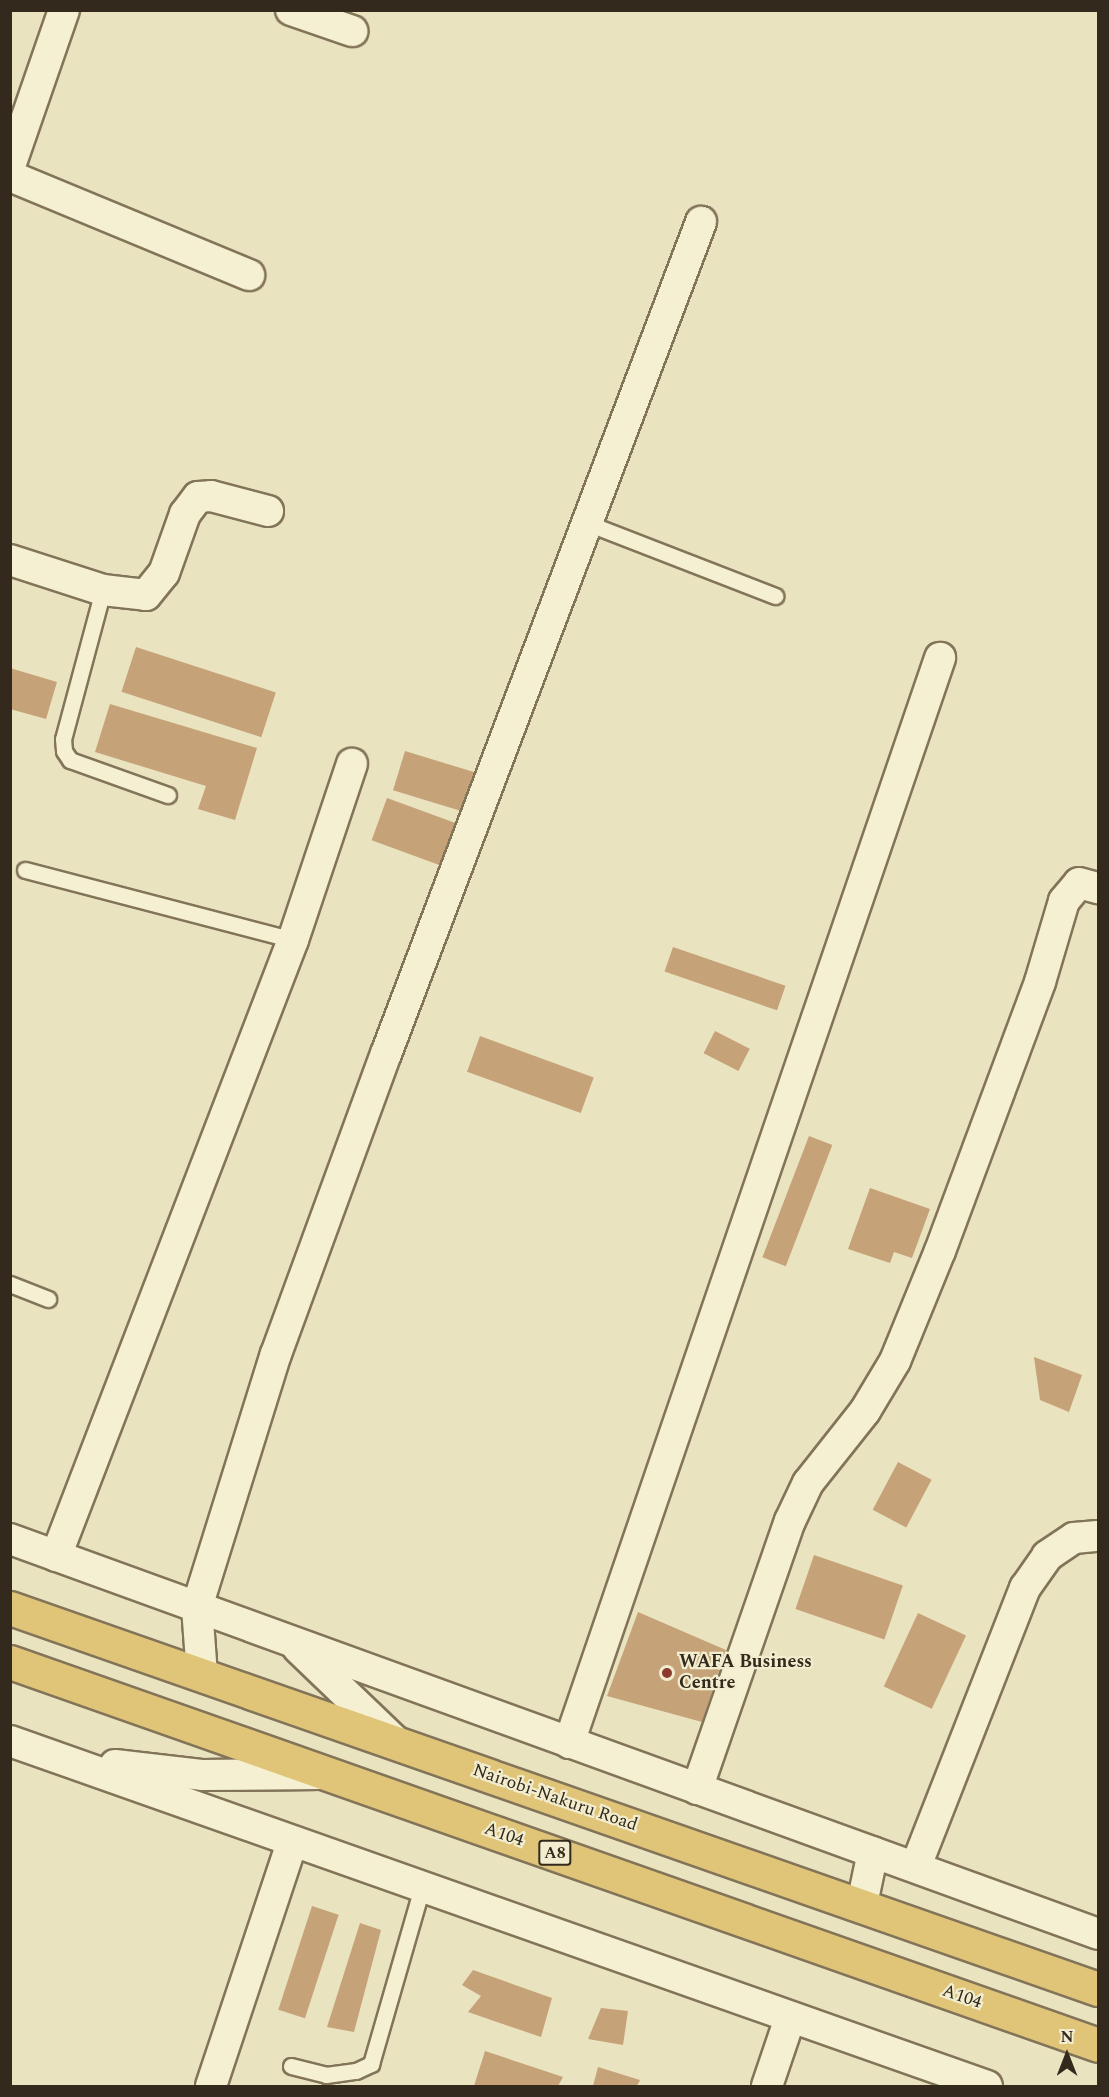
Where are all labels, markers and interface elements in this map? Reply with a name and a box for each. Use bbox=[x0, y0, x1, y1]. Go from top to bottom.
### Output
place label: WAFA Business Centre bbox=[679, 1652, 812, 1694]
marker: WAFA Business Centre bbox=[660, 1666, 674, 1680]
street label: Nairobi-Nakuru Road bbox=[470, 1760, 640, 1836]
street label: A104 bbox=[481, 1818, 527, 1852]
road number: A8 bbox=[537, 1840, 573, 1866]
street label: A104 bbox=[939, 1980, 985, 2014]
north arrow bbox=[1037, 2025, 1097, 2085]
text: N bbox=[1060, 2025, 1074, 2049]

